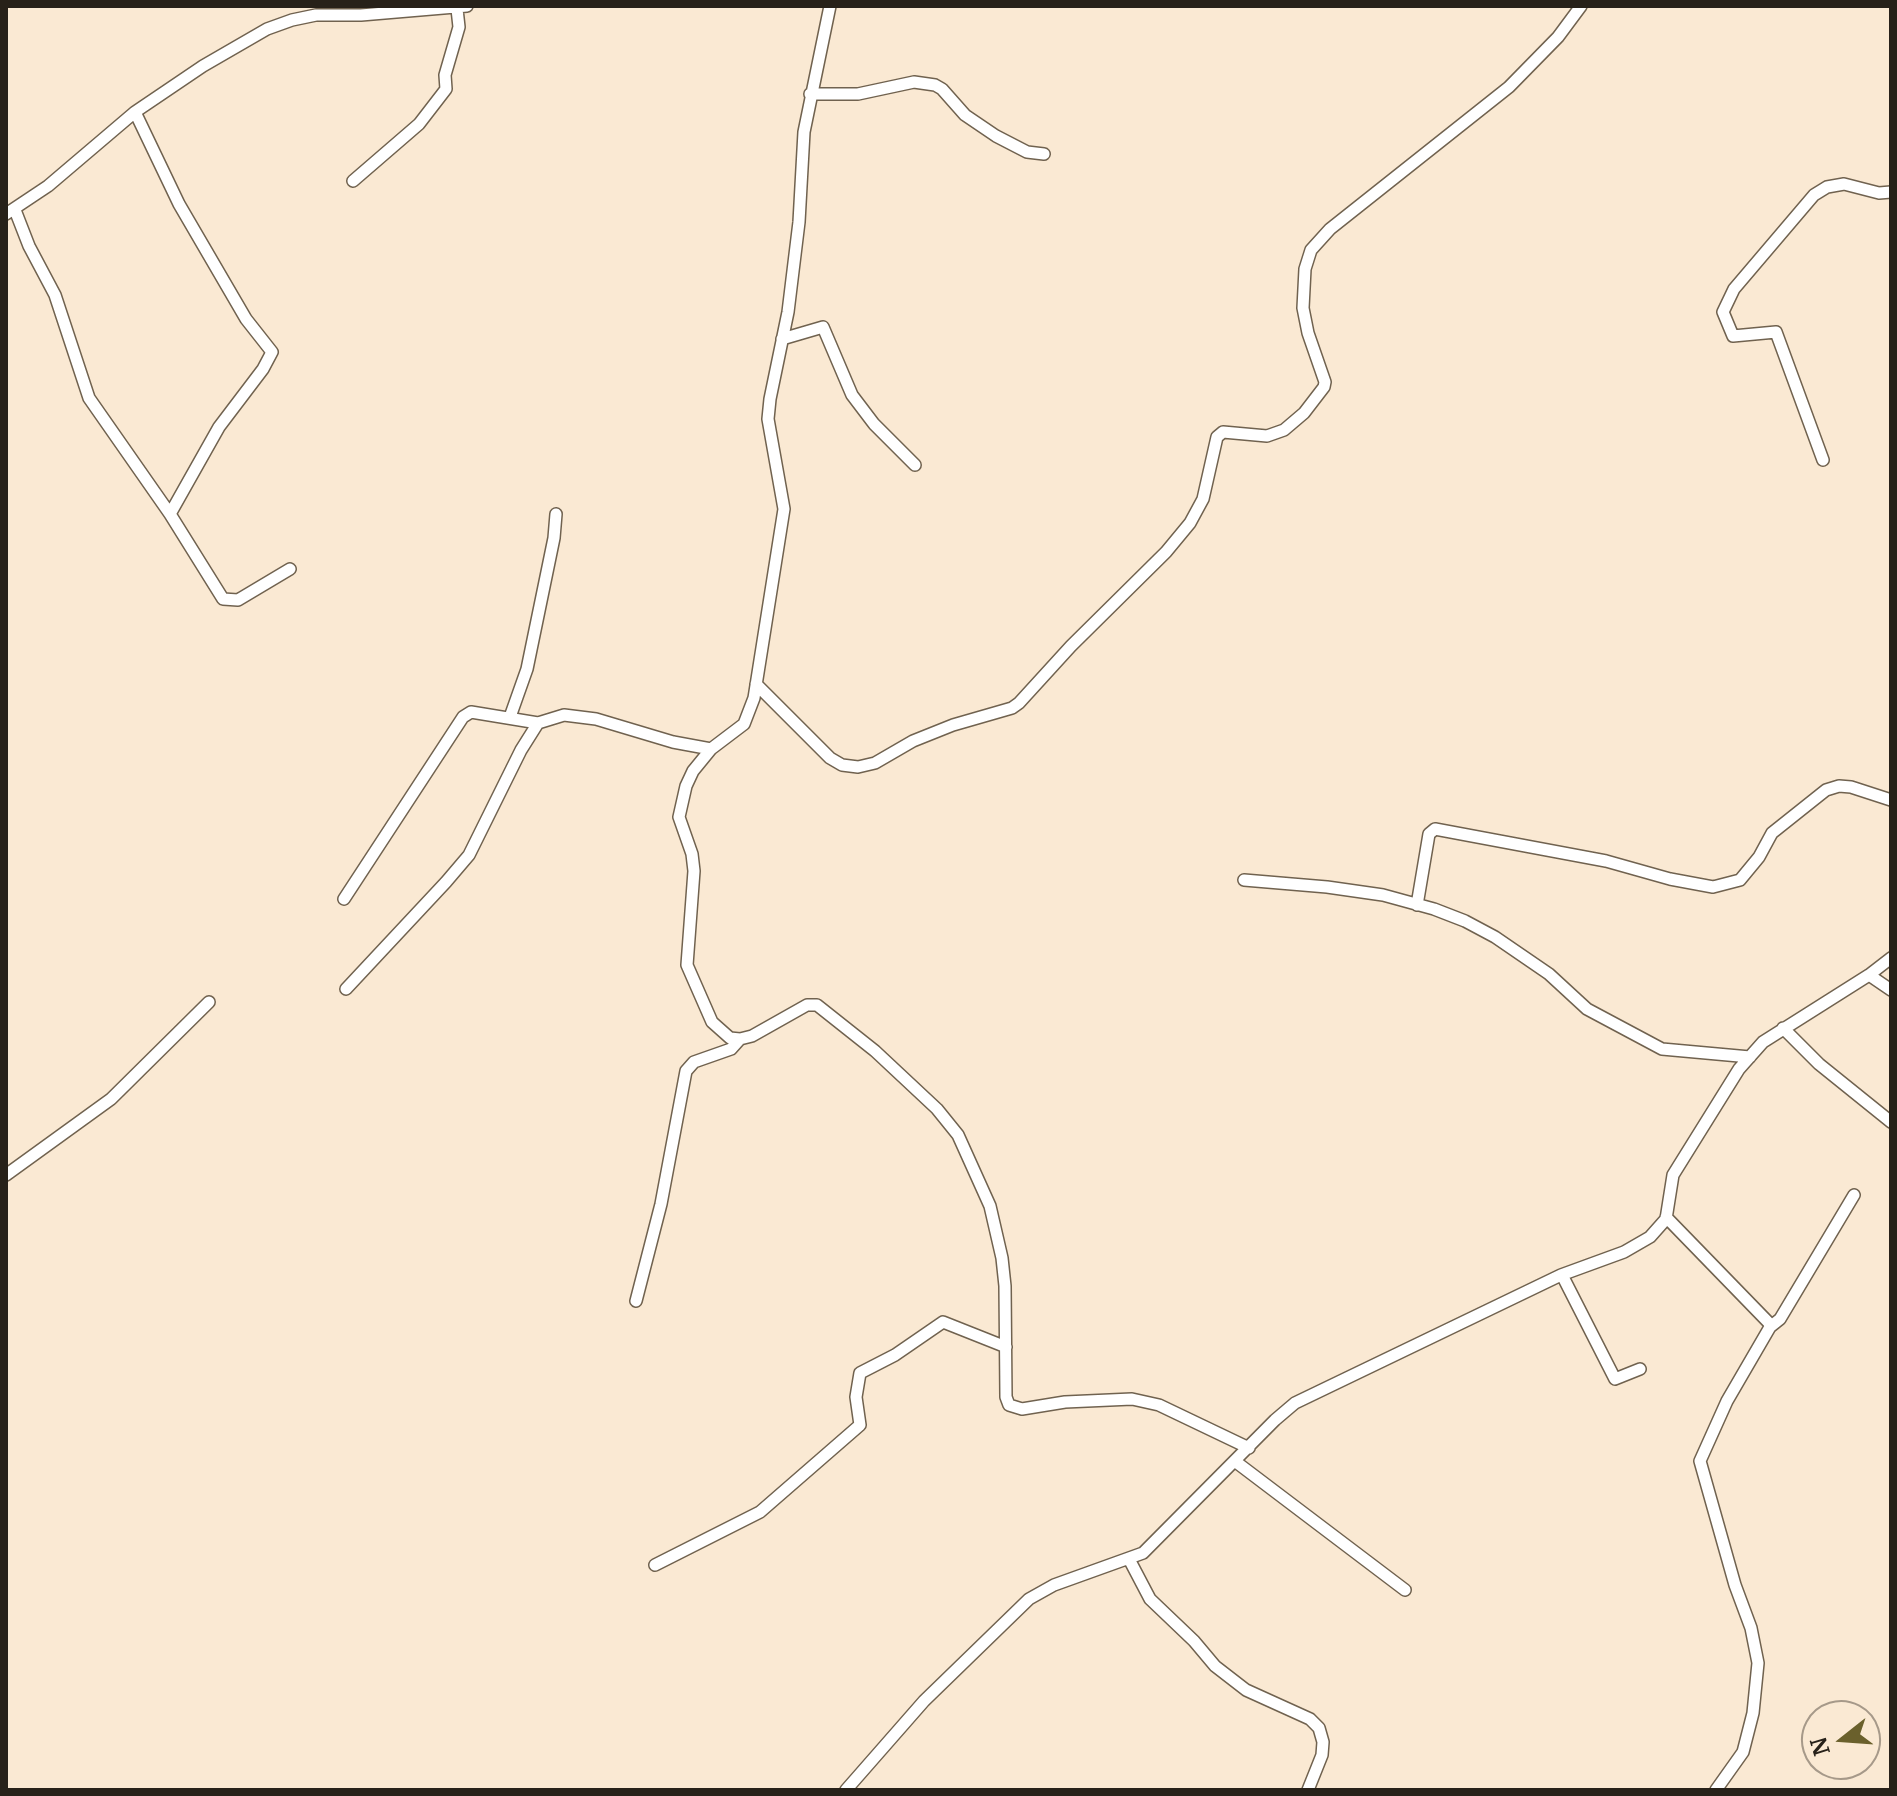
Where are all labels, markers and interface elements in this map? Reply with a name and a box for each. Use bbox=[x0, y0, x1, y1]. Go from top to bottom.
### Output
north arrow bbox=[1801, 1700, 1881, 1780]
text: N bbox=[1804, 1734, 1836, 1759]

